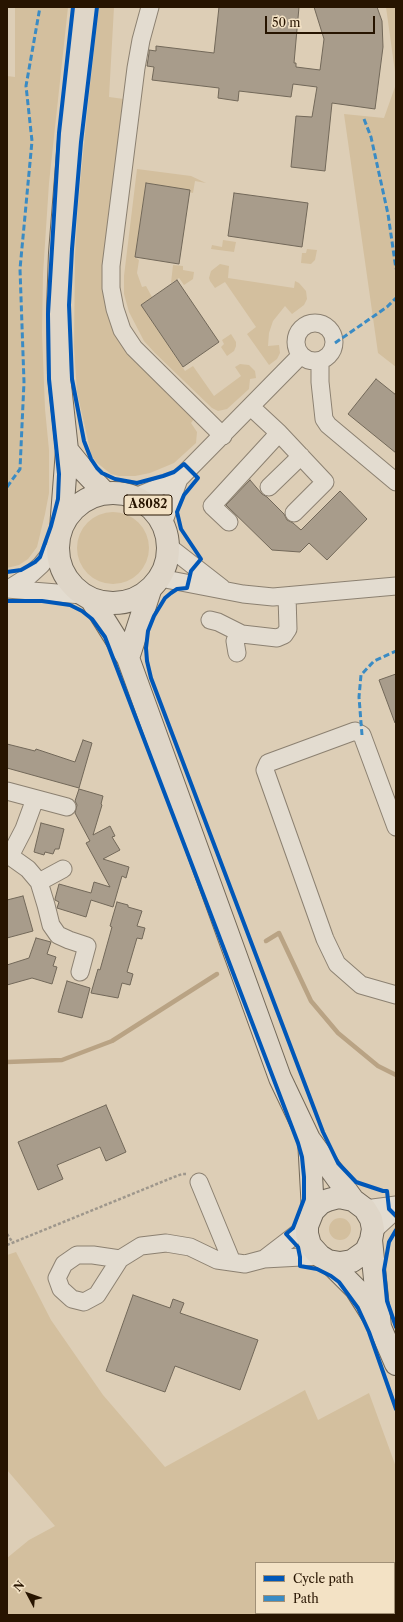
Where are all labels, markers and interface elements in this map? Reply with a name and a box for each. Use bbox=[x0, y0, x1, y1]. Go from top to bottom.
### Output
scale bar bbox=[267, 8, 377, 34]
text: 50 m bbox=[272, 15, 301, 30]
road number: A8082 bbox=[124, 495, 172, 515]
legend bbox=[255, 1562, 395, 1614]
text: Cycle path bbox=[293, 1571, 354, 1586]
north arrow bbox=[8, 1574, 48, 1614]
text: N bbox=[11, 1578, 27, 1594]
text: Path bbox=[293, 1591, 319, 1606]

